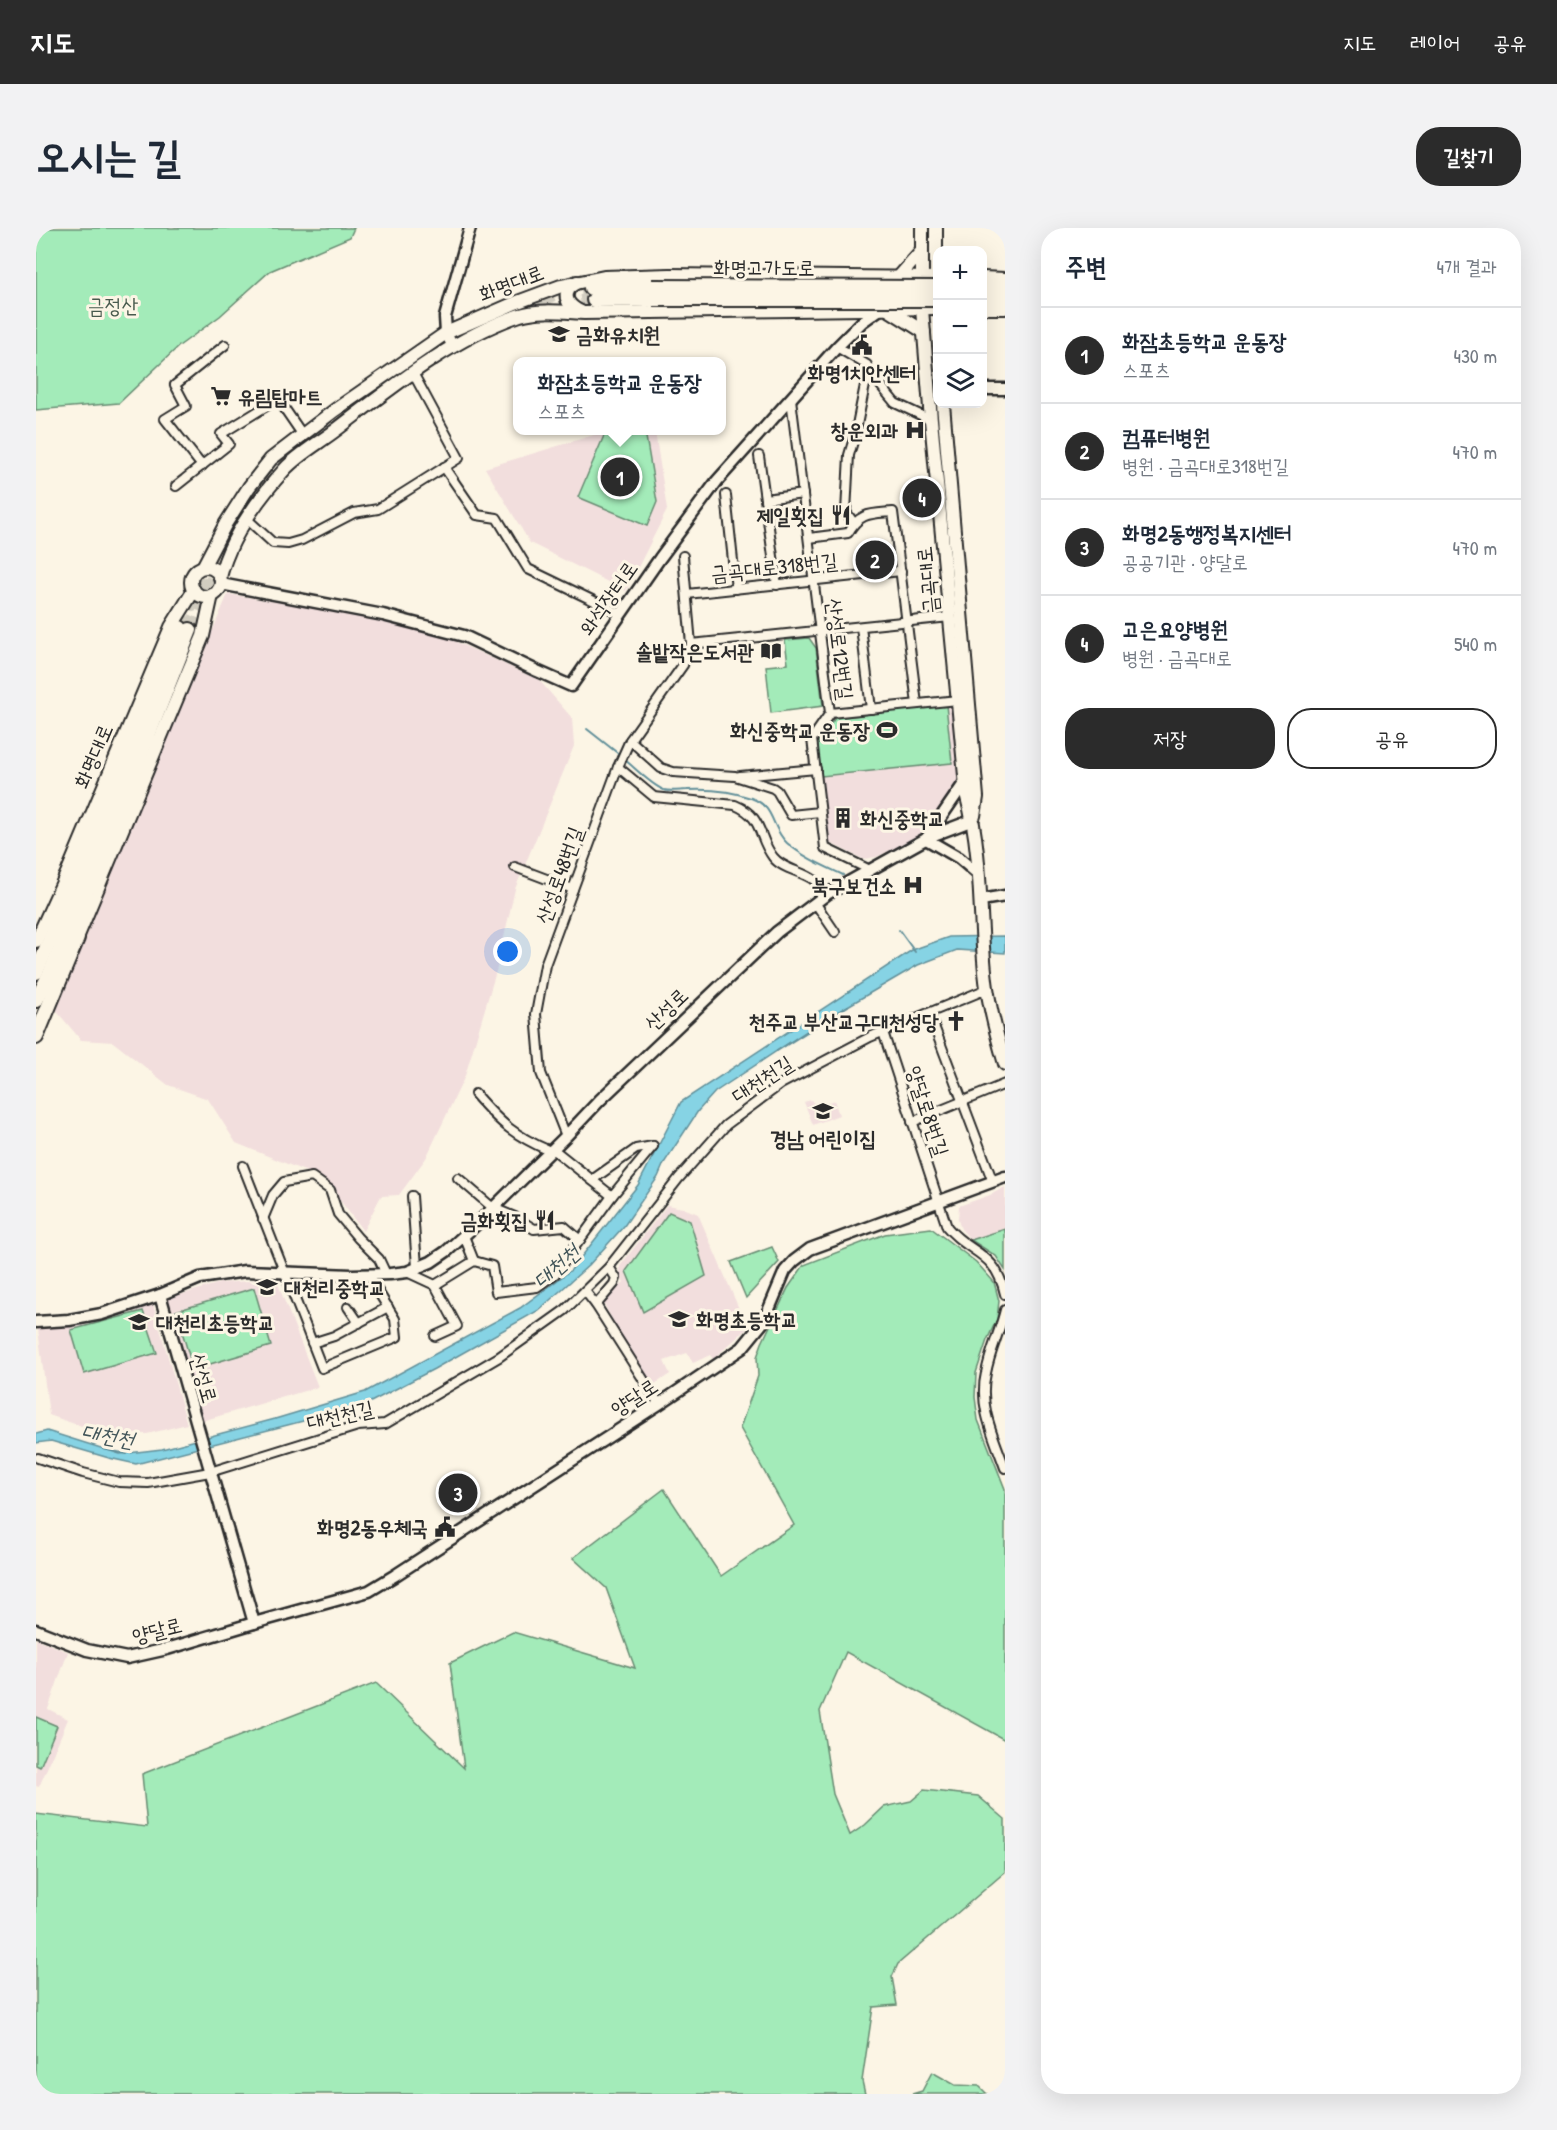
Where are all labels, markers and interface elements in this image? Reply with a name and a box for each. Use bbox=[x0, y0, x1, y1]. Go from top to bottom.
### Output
text: 지도 bbox=[30, 23, 75, 61]
text: 지도 bbox=[1343, 28, 1377, 57]
text: 레이어 bbox=[1410, 28, 1460, 57]
text: 공유 bbox=[1493, 28, 1527, 57]
text: 오시는 길 bbox=[36, 127, 181, 184]
button: 길찾기 bbox=[1416, 127, 1521, 186]
map controls bbox=[933, 246, 987, 408]
button: + bbox=[933, 246, 987, 300]
text: 주변 bbox=[1065, 249, 1107, 284]
street label: 화명고가도로 bbox=[713, 253, 815, 282]
text: 4개 결과 bbox=[1437, 253, 1497, 280]
street label: 화명대로 bbox=[474, 257, 548, 309]
park label: 금정산 bbox=[88, 291, 138, 320]
button: − bbox=[933, 300, 987, 354]
place label: 금화유치원 bbox=[576, 320, 661, 349]
school or university icon: 금화유치원 bbox=[547, 322, 571, 346]
text: 화잠초등학교 운동장 bbox=[1122, 326, 1286, 356]
public building icon: 화명1치안센터 bbox=[850, 333, 874, 357]
text: 1 bbox=[1081, 342, 1088, 369]
text: 430 m bbox=[1453, 342, 1497, 369]
button: layers bbox=[933, 354, 987, 408]
text: 스포츠 bbox=[1122, 356, 1170, 383]
popup bbox=[513, 357, 726, 435]
place label: 화명1치안센터 bbox=[807, 358, 917, 387]
text: 화잠초등학교 운동장 bbox=[537, 367, 702, 397]
place label: 유림탑마트 bbox=[238, 382, 323, 411]
supermarket icon: 유림탑마트 bbox=[209, 384, 233, 408]
text: 스포츠 bbox=[537, 397, 586, 424]
place label: 창운외과 bbox=[830, 416, 898, 445]
hospital icon: 창운외과 bbox=[903, 418, 927, 442]
text: 컴퓨터병원 bbox=[1122, 422, 1211, 452]
text: 2 bbox=[1080, 438, 1089, 465]
text: 470 m bbox=[1452, 438, 1497, 465]
text: 병원 · 금곡대로318번길 bbox=[1122, 452, 1289, 479]
pin: 1 bbox=[600, 454, 640, 500]
pin: 4 bbox=[902, 476, 942, 520]
place label: 제일횟집 bbox=[756, 501, 824, 530]
restaurant icon: 제일횟집 bbox=[829, 503, 853, 527]
text: 화명2동행정복지센터 bbox=[1122, 518, 1292, 548]
text: 3 bbox=[1080, 534, 1089, 561]
text: 470 m bbox=[1452, 534, 1497, 561]
pin: 2 bbox=[856, 538, 894, 582]
street label: 금곡대로 bbox=[909, 545, 945, 615]
street label: 금곡대로318번길 bbox=[709, 546, 839, 588]
text: 공공기관 · 양달로 bbox=[1122, 548, 1248, 575]
street label: 와석장터로 bbox=[572, 555, 644, 641]
street label: 산성로12번길 bbox=[819, 597, 861, 701]
text: 고은요양병원 bbox=[1122, 614, 1228, 644]
text: 4 bbox=[1081, 630, 1088, 657]
text: 540 m bbox=[1454, 630, 1497, 657]
place label: 솔밭작은도서관 bbox=[636, 637, 754, 666]
library icon: 솔밭작은도서관 bbox=[759, 639, 783, 663]
text: 병원 · 금곡대로 bbox=[1122, 644, 1232, 671]
button: 저장 bbox=[1065, 708, 1275, 769]
button: 공유 bbox=[1287, 708, 1497, 769]
place label: 화신중학교 운동장 bbox=[730, 716, 870, 745]
sports icon: 화신중학교 운동장 bbox=[875, 718, 899, 742]
street label: 화명대로 bbox=[66, 719, 120, 793]
place label: 화신중학교 bbox=[860, 804, 945, 833]
building icon: 화신중학교 bbox=[831, 806, 855, 830]
street label: 산성로48번길 bbox=[528, 822, 590, 928]
place label: 북구보건소 bbox=[812, 871, 896, 900]
hospital icon: 북구보건소 bbox=[901, 873, 925, 897]
your location bbox=[493, 937, 522, 966]
street label: 산성로 bbox=[638, 981, 694, 1037]
place label: 천주교 부산교구대천성당 bbox=[748, 1007, 939, 1036]
church icon: 천주교 부산교구대천성당 bbox=[944, 1009, 968, 1033]
street label: 대천천길 bbox=[726, 1048, 798, 1110]
street label: 양달로8번길 bbox=[900, 1062, 956, 1160]
school or university icon: 경남 어린이집 bbox=[811, 1099, 835, 1123]
place label: 경남 어린이집 bbox=[770, 1124, 876, 1153]
place label: 금화횟집 bbox=[460, 1206, 528, 1235]
restaurant icon: 금화횟집 bbox=[533, 1208, 557, 1232]
water label: 대천천 bbox=[526, 1236, 588, 1295]
place label: 대천리중학교 bbox=[284, 1273, 385, 1302]
school or university icon: 대천리중학교 bbox=[255, 1275, 279, 1299]
place label: 화명초등학교 bbox=[696, 1305, 797, 1334]
school or university icon: 화명초등학교 bbox=[667, 1307, 691, 1331]
place label: 대천리초등학교 bbox=[156, 1308, 274, 1337]
school or university icon: 대천리초등학교 bbox=[127, 1310, 151, 1334]
street label: 산성로 bbox=[183, 1350, 225, 1406]
street label: 양달로 bbox=[605, 1371, 663, 1423]
street label: 대천천길 bbox=[304, 1393, 376, 1437]
water label: 대천천 bbox=[79, 1416, 139, 1455]
pin: 3 bbox=[438, 1470, 478, 1516]
place label: 화명2동우체국 bbox=[317, 1513, 428, 1542]
public building icon: 화명2동우체국 bbox=[433, 1515, 457, 1539]
street label: 양달로 bbox=[129, 1610, 185, 1650]

